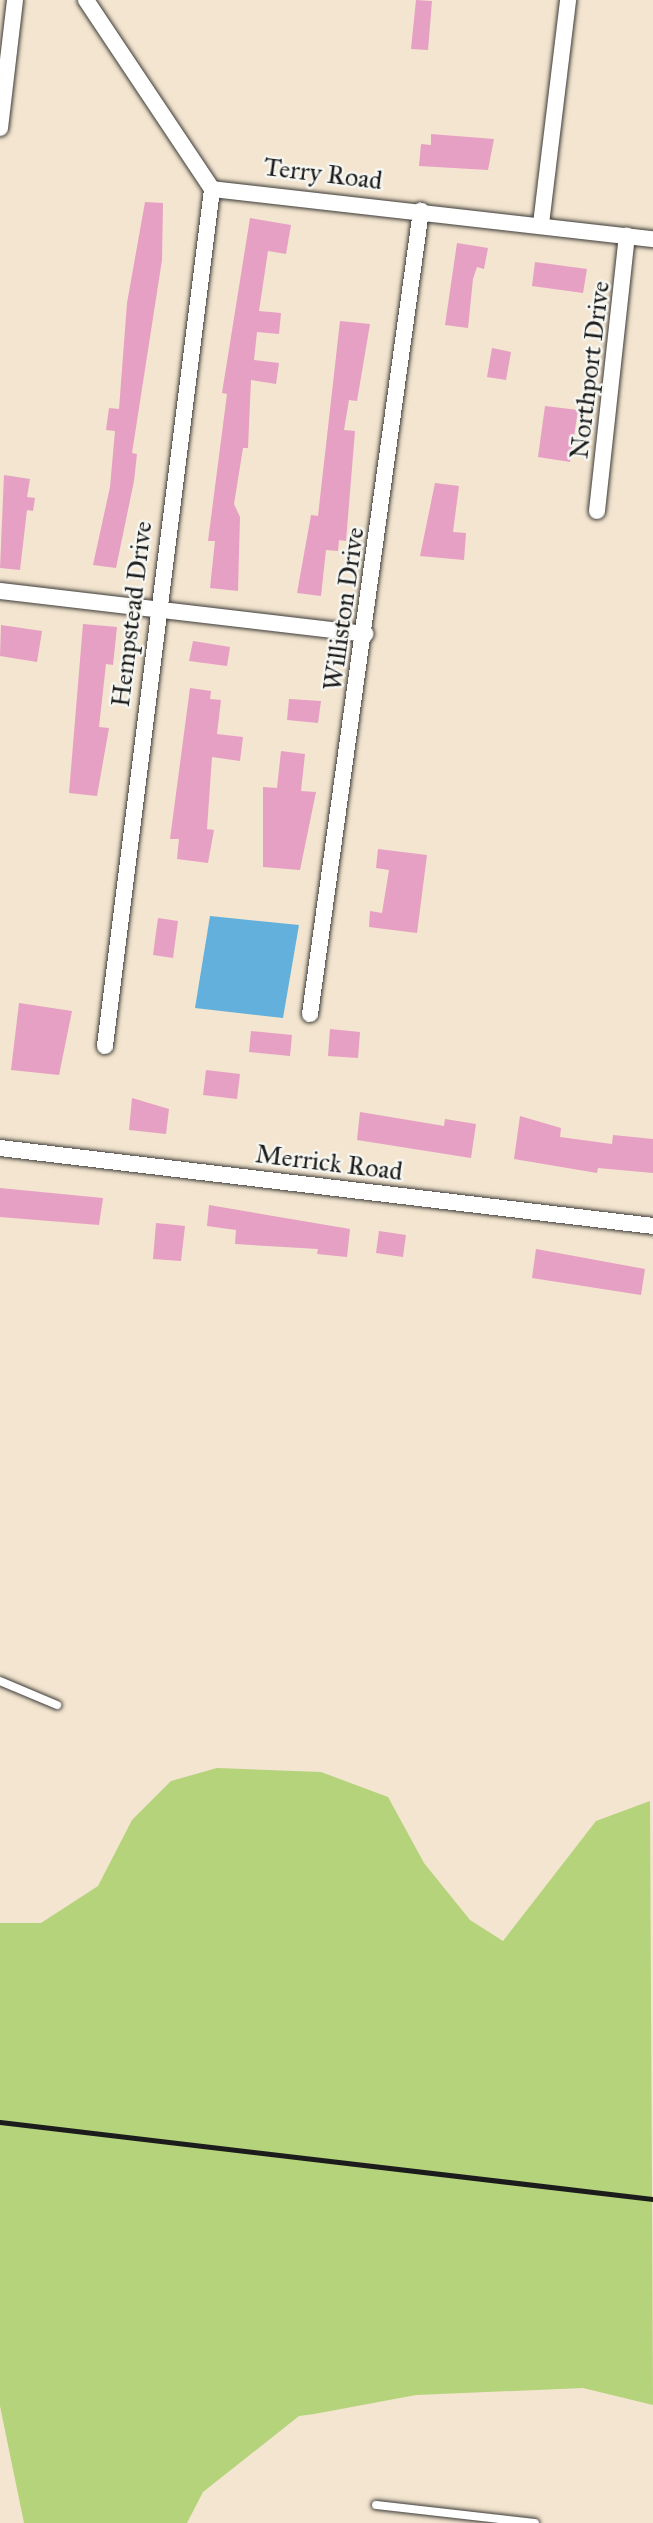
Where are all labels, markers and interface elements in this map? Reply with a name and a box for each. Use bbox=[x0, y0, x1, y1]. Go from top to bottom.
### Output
street label: Terry Road bbox=[262, 151, 384, 197]
street label: Northport Drive bbox=[564, 279, 616, 461]
street label: Hempstead Drive bbox=[105, 519, 159, 709]
street label: Williston Drive bbox=[317, 525, 371, 693]
street label: Merrick Road bbox=[254, 1139, 404, 1187]

